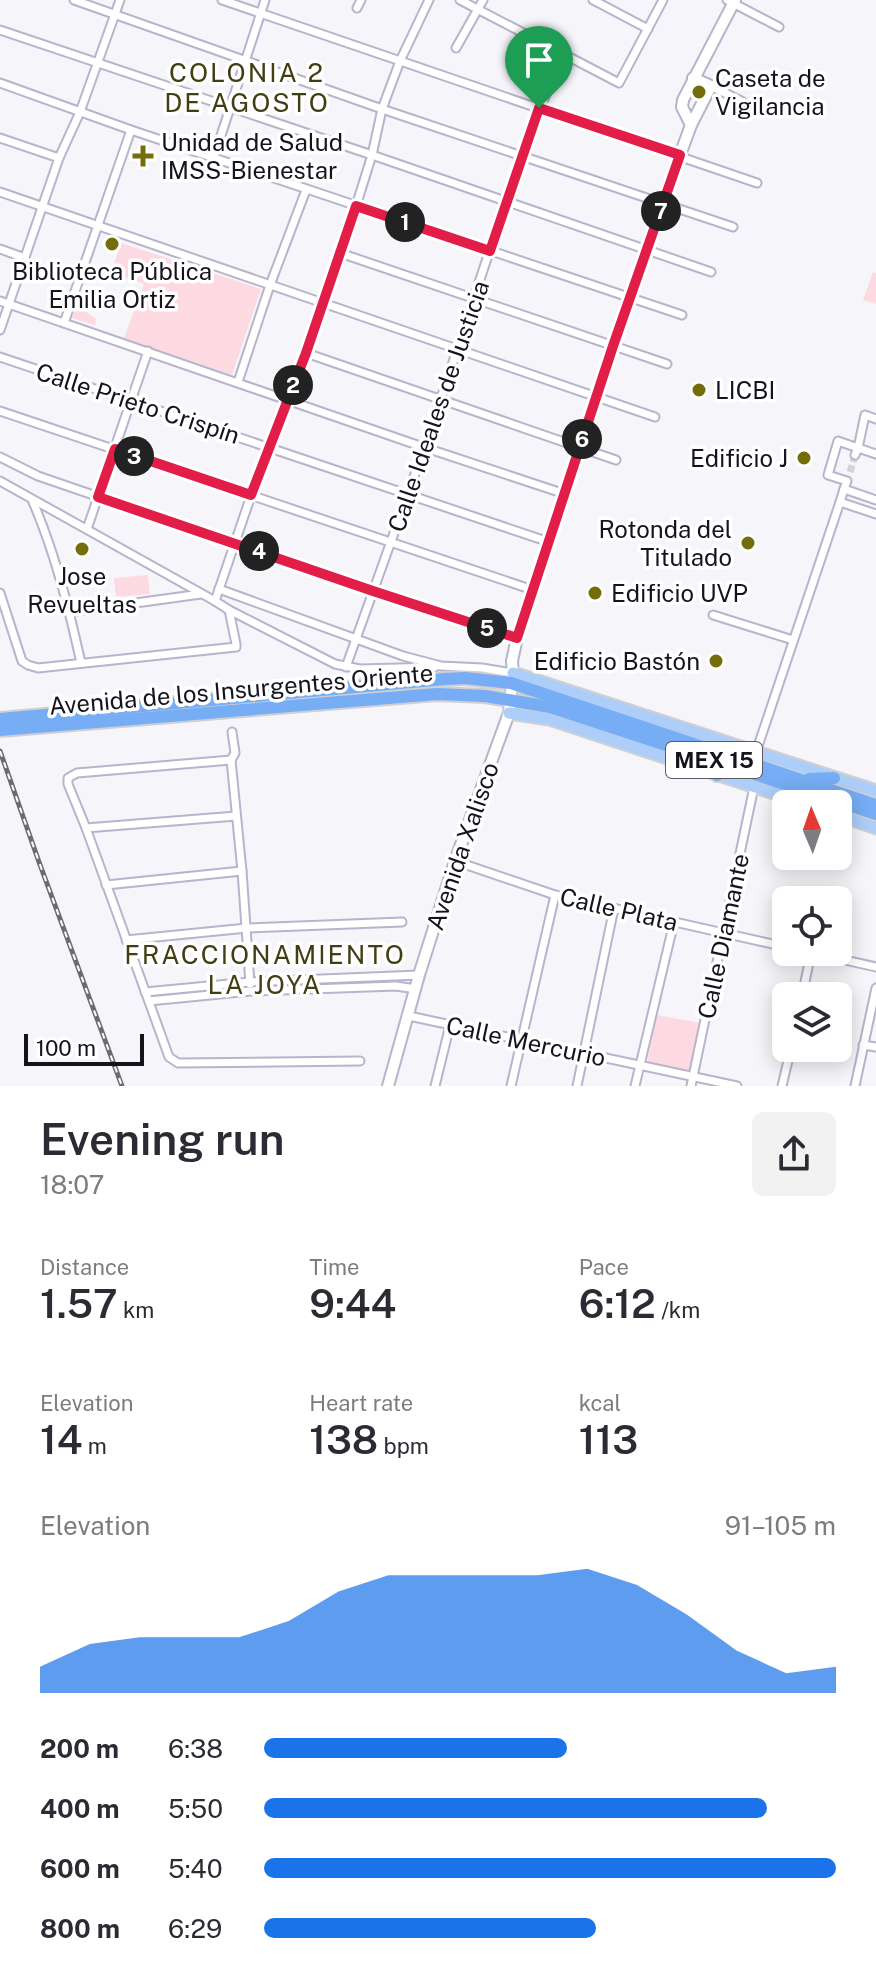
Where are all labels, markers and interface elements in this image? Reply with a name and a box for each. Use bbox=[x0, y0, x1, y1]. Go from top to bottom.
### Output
pin bbox=[505, 26, 573, 108]
icon: arrive bbox=[517, 38, 561, 82]
district label: COLONIA 2 DE AGOSTO bbox=[164, 57, 330, 118]
place label: Caseta de Vigilancia bbox=[715, 64, 826, 120]
marker: Caseta de Vigilancia bbox=[690, 83, 708, 101]
place label: Unidad de Salud IMSS-Bienestar bbox=[161, 128, 343, 184]
marker: Unidad de Salud IMSS-Bienestar bbox=[132, 145, 154, 167]
pin: 7 bbox=[641, 191, 681, 231]
text: 7 bbox=[654, 198, 668, 224]
pin: 1 bbox=[385, 202, 425, 242]
text: 1 bbox=[400, 209, 410, 235]
marker: Biblioteca Pública Emilia Ortiz bbox=[103, 235, 121, 253]
place label: Biblioteca Pública Emilia Ortiz bbox=[12, 257, 212, 313]
street label: Calle Ideales de Justicia bbox=[382, 277, 494, 535]
street label: Calle Prieto Crispín bbox=[33, 357, 243, 449]
pin: 2 bbox=[273, 365, 313, 405]
text: 2 bbox=[286, 372, 300, 398]
place label: LICBI bbox=[715, 376, 775, 404]
marker: LICBI bbox=[690, 381, 708, 399]
pin: 6 bbox=[562, 419, 602, 459]
text: 6 bbox=[575, 426, 589, 452]
pin: 3 bbox=[114, 436, 154, 476]
text: 3 bbox=[127, 443, 141, 469]
place label: Edificio J bbox=[690, 444, 788, 472]
marker: Edificio J bbox=[795, 449, 813, 467]
place label: Rotonda del Titulado bbox=[598, 515, 732, 571]
pin: 4 bbox=[239, 531, 279, 571]
marker: Rotonda del Titulado bbox=[739, 534, 757, 552]
text: 4 bbox=[252, 538, 266, 564]
marker: Jose Revueltas bbox=[73, 540, 91, 558]
place label: Jose Revueltas bbox=[27, 562, 137, 618]
place label: Edificio UVP bbox=[611, 579, 748, 607]
marker: Edificio UVP bbox=[586, 584, 604, 602]
pin: 5 bbox=[467, 608, 507, 648]
text: 5 bbox=[480, 615, 494, 641]
place label: Edificio Bastón bbox=[534, 647, 700, 675]
marker: Edificio Bastón bbox=[707, 652, 725, 670]
street label: Avenida de los Insurgentes Oriente bbox=[48, 658, 434, 720]
road number: MEX 15 bbox=[666, 742, 762, 778]
street label: Avenida Xalisco bbox=[420, 758, 504, 934]
north arrow bbox=[772, 790, 852, 870]
map controls bbox=[772, 790, 852, 1062]
street label: Calle Diamante bbox=[692, 851, 754, 1021]
street label: Calle Plata bbox=[557, 882, 681, 936]
button: locate bbox=[772, 886, 852, 966]
district label: FRACCIONAMIENTO LA JOYA bbox=[124, 939, 406, 1000]
button: layers bbox=[772, 982, 852, 1062]
street label: Calle Mercurio bbox=[444, 1010, 608, 1072]
scale bar bbox=[24, 1030, 144, 1066]
text: 100 m bbox=[36, 1035, 96, 1061]
button: share bbox=[752, 1112, 836, 1196]
text: Evening run bbox=[40, 1113, 285, 1165]
text: 18:07 bbox=[40, 1169, 104, 1200]
text: Distance bbox=[40, 1254, 129, 1280]
text: Time bbox=[309, 1254, 359, 1280]
text: Pace bbox=[579, 1254, 629, 1280]
text: 1.57 bbox=[40, 1280, 118, 1327]
text: 9:44 bbox=[309, 1280, 396, 1327]
text: 6:12 bbox=[579, 1280, 656, 1327]
text: km bbox=[118, 1297, 154, 1323]
text: /km bbox=[656, 1297, 700, 1323]
text: Elevation bbox=[40, 1390, 133, 1416]
text: Heart rate bbox=[309, 1390, 413, 1416]
text: kcal bbox=[579, 1390, 621, 1416]
text: 14 bbox=[40, 1416, 82, 1463]
text: 138 bbox=[309, 1416, 378, 1463]
text: 113 bbox=[579, 1416, 638, 1463]
text: m bbox=[82, 1433, 107, 1459]
text: bpm bbox=[378, 1433, 429, 1459]
text: Elevation bbox=[40, 1510, 150, 1541]
text: 91–105 m bbox=[725, 1510, 836, 1541]
text: 200 m bbox=[40, 1733, 119, 1764]
text: 6:38 bbox=[168, 1733, 223, 1764]
text: 400 m bbox=[40, 1793, 120, 1824]
text: 5:50 bbox=[168, 1793, 223, 1824]
text: 600 m bbox=[40, 1853, 120, 1884]
text: 5:40 bbox=[168, 1853, 223, 1884]
text: 800 m bbox=[40, 1913, 120, 1944]
text: 6:29 bbox=[168, 1913, 222, 1944]

